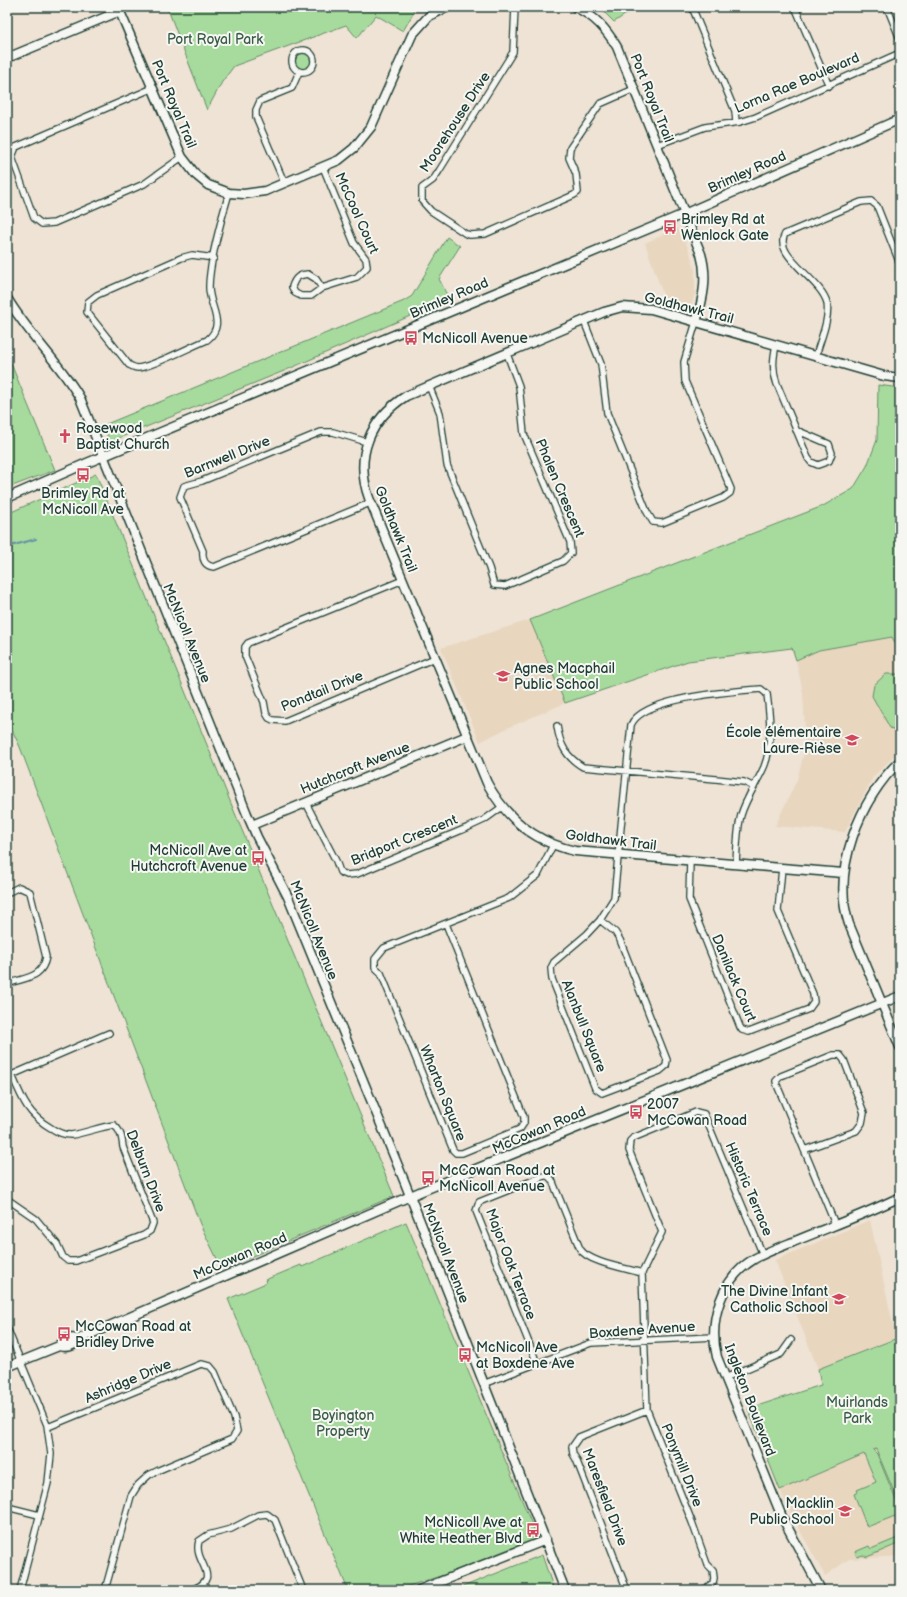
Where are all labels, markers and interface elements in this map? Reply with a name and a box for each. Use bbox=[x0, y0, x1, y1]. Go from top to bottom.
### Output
park label: Port Royal Park bbox=[167, 31, 263, 48]
street label: Lorna Rae Boulevard bbox=[732, 49, 862, 117]
street label: Port Royal Trail bbox=[626, 51, 678, 145]
street label: Port Royal Trail bbox=[148, 57, 200, 151]
street label: Moorehouse Drive bbox=[416, 69, 494, 175]
street label: Brimley Road bbox=[705, 147, 789, 197]
street label: McCool Court bbox=[331, 170, 383, 257]
place label: Brimley Rd at Wenlock Gate bbox=[681, 211, 769, 244]
bus stop icon: Brimley Rd at Wenlock Gate bbox=[662, 219, 678, 235]
street label: Brimley Road bbox=[407, 274, 491, 322]
street label: Goldhawk Trail bbox=[643, 289, 735, 327]
bus stop icon: McNicoll Avenue bbox=[403, 330, 419, 346]
place label: McNicoll Avenue bbox=[422, 330, 528, 347]
place label: Rosewood Baptist Church bbox=[76, 420, 170, 453]
church icon: Rosewood Baptist Church bbox=[57, 428, 73, 444]
street label: Barnwell Drive bbox=[182, 432, 272, 482]
street label: Phalen Crescent bbox=[532, 436, 589, 540]
bus stop icon: Brimley Rd at McNicoll Ave bbox=[75, 467, 91, 483]
street label: Goldhawk Trail bbox=[371, 483, 421, 575]
place label: Brimley Rd at McNicoll Ave bbox=[41, 485, 126, 518]
street label: McNicoll Avenue bbox=[159, 581, 215, 685]
place label: Agnes Macphail Public School bbox=[514, 660, 615, 693]
street label: Pondtail Drive bbox=[278, 667, 366, 715]
school or university icon: Agnes Macphail Public School bbox=[495, 668, 511, 684]
place label: École élémentaire Laure-Rièse bbox=[726, 723, 841, 757]
school or university icon: École élémentaire Laure-Rièse bbox=[844, 732, 860, 748]
street label: Hutchcroft Avenue bbox=[298, 738, 412, 798]
street label: Bridport Crescent bbox=[348, 811, 460, 869]
street label: Goldhawk Trail bbox=[565, 826, 657, 854]
place label: McNicoll Ave at Hutchcroft Avenue bbox=[130, 842, 248, 875]
bus stop icon: McNicoll Ave at Hutchcroft Avenue bbox=[250, 850, 266, 866]
street label: McNicoll Avenue bbox=[286, 878, 342, 982]
street label: Danilack Court bbox=[708, 932, 760, 1025]
street label: Alanbull Square bbox=[558, 977, 610, 1075]
street label: Wharton Square bbox=[416, 1043, 470, 1143]
place label: 2007 McCowan Road bbox=[647, 1096, 747, 1129]
street label: McCowan Road bbox=[490, 1103, 588, 1157]
bus stop icon: 2007 McCowan Road bbox=[628, 1104, 644, 1120]
street label: Delburn Drive bbox=[123, 1128, 169, 1214]
street label: Historic Terrace bbox=[722, 1140, 776, 1238]
place label: McCowan Road at McNicoll Avenue bbox=[439, 1162, 556, 1195]
bus stop icon: McCowan Road at McNicoll Avenue bbox=[420, 1170, 436, 1186]
street label: McNicoll Avenue bbox=[419, 1201, 473, 1305]
street label: Major Oak Terrace bbox=[482, 1206, 540, 1322]
street label: McCowan Road bbox=[191, 1229, 289, 1283]
place label: The Divine Infant Catholic School bbox=[721, 1283, 829, 1316]
school or university icon: The Divine Infant Catholic School bbox=[831, 1291, 847, 1307]
place label: McCowan Road at Bridley Drive bbox=[75, 1318, 192, 1351]
street label: Boxdene Avenue bbox=[588, 1318, 696, 1342]
bus stop icon: McCowan Road at Bridley Drive bbox=[56, 1326, 72, 1342]
place label: McNicoll Ave at Boxdene Ave bbox=[476, 1339, 575, 1372]
street label: Ingleton Boulevard bbox=[721, 1341, 779, 1459]
bus stop icon: McNicoll Ave at Boxdene Ave bbox=[457, 1347, 473, 1363]
street label: Ashridge Drive bbox=[82, 1355, 174, 1407]
park label: Muirlands Park bbox=[826, 1394, 888, 1427]
park label: Boyington Property bbox=[312, 1407, 374, 1440]
street label: Ponymill Drive bbox=[658, 1421, 706, 1509]
street label: Maresfield Drive bbox=[579, 1446, 631, 1548]
place label: Macklin Public School bbox=[749, 1495, 834, 1528]
school or university icon: Macklin Public School bbox=[837, 1503, 853, 1519]
place label: McNicoll Ave at White Heather Blvd bbox=[400, 1514, 523, 1547]
bus stop icon: McNicoll Ave at White Heather Blvd bbox=[525, 1522, 541, 1538]

